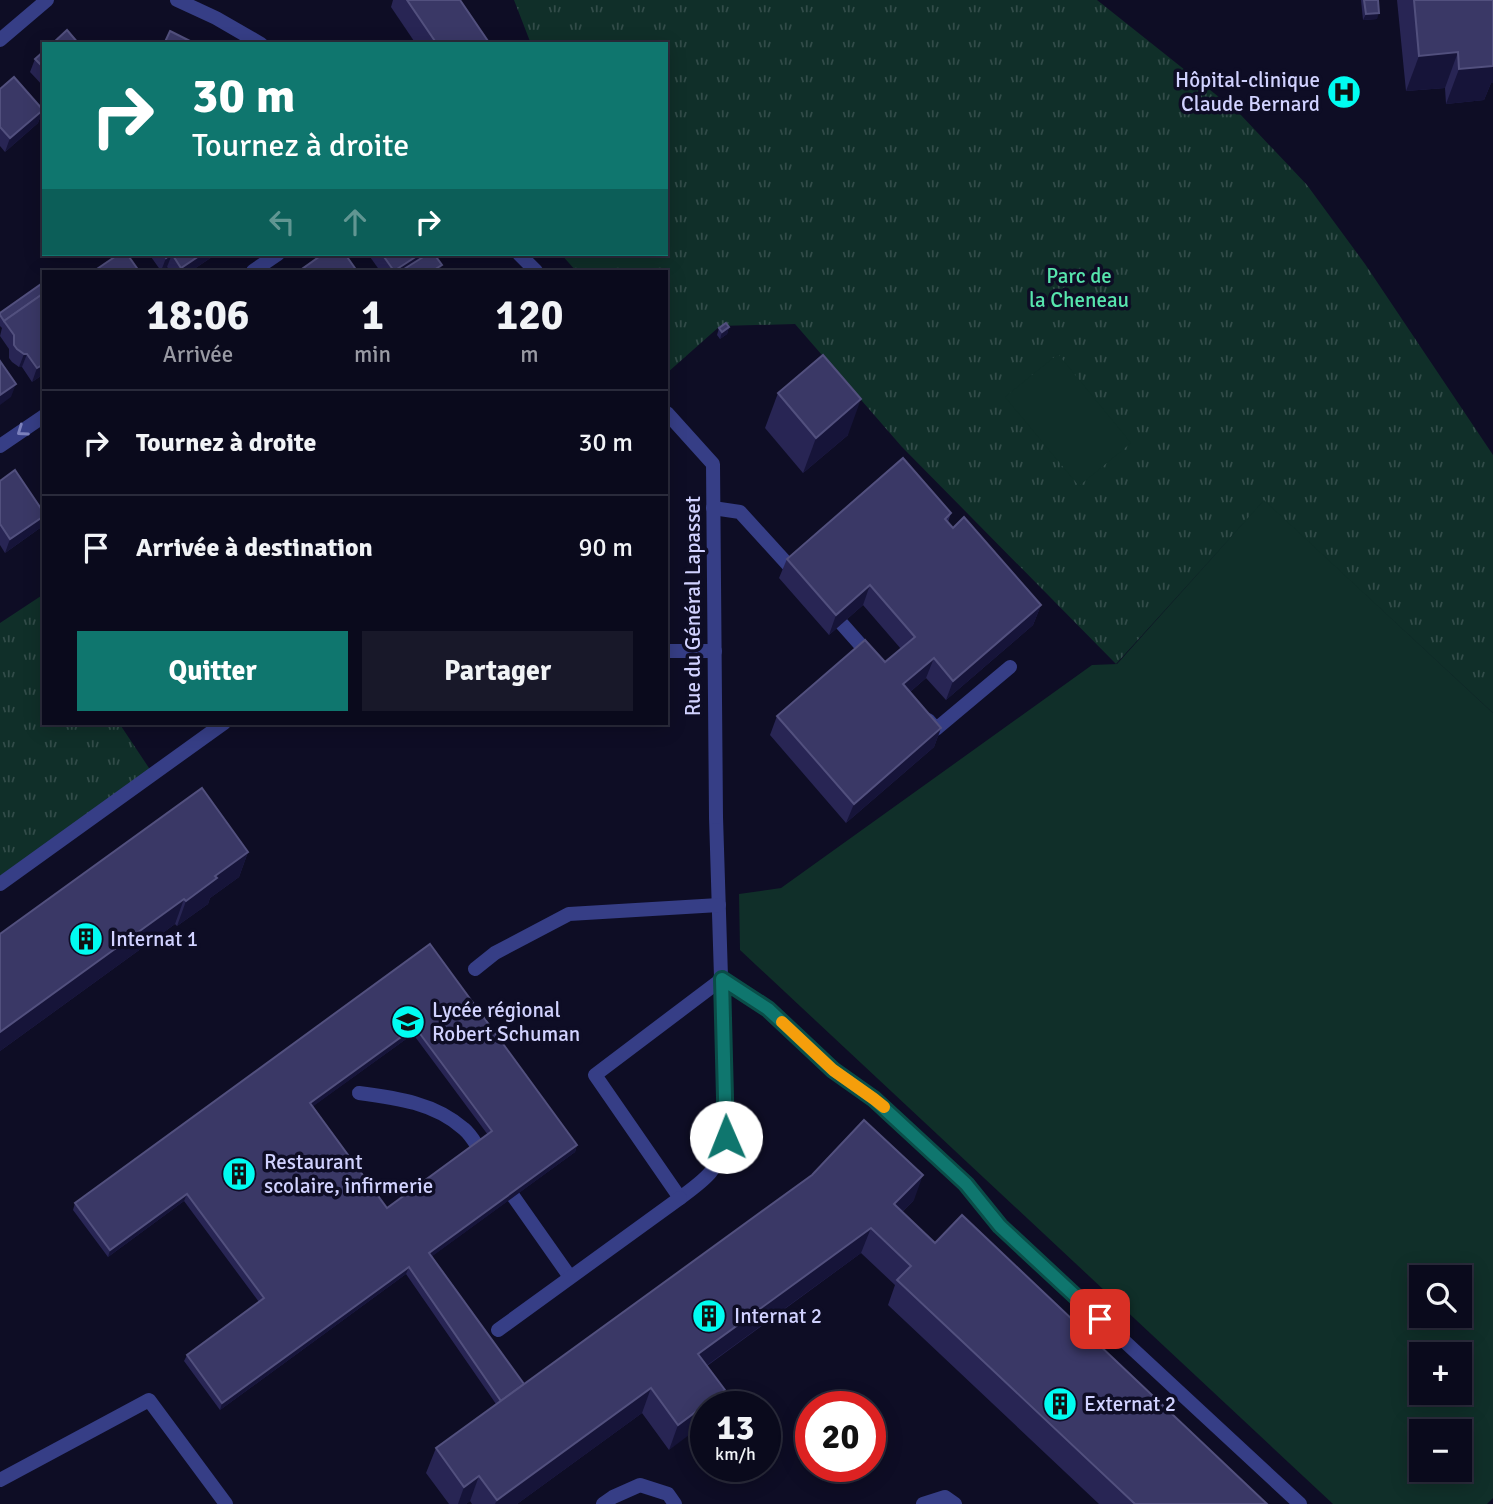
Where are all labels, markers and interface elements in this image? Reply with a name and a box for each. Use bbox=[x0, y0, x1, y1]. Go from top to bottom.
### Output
text: 30 m bbox=[192, 66, 295, 126]
place label: Hôpital-clinique Claude Bernard bbox=[1175, 67, 1320, 117]
icon: right bbox=[77, 70, 168, 161]
hospital icon: Hôpital-clinique Claude Bernard bbox=[1325, 73, 1363, 111]
text: Tournez à droite bbox=[192, 126, 409, 165]
icon: left bbox=[263, 203, 301, 241]
icon: ahead bbox=[336, 203, 374, 241]
icon: right bbox=[409, 203, 447, 241]
park label: Parc de la Cheneau bbox=[1029, 263, 1129, 313]
text: 18:06 bbox=[146, 290, 250, 341]
text: 1 bbox=[361, 290, 384, 341]
text: 120 bbox=[495, 290, 564, 341]
text: Arrivée bbox=[163, 340, 233, 369]
text: min bbox=[354, 340, 391, 369]
text: m bbox=[520, 340, 539, 369]
one-way arrow bbox=[17, 423, 30, 435]
icon: right bbox=[77, 424, 115, 462]
text: Tournez à droite bbox=[136, 427, 316, 459]
text: 30 m bbox=[578, 427, 633, 459]
street label: Rue du Général Lapasset bbox=[680, 496, 706, 716]
icon: arrive bbox=[77, 529, 115, 567]
text: Arrivée à destination bbox=[136, 532, 373, 564]
text: 90 m bbox=[578, 532, 633, 564]
button: Quitter bbox=[77, 631, 348, 711]
button: Partager bbox=[362, 631, 633, 711]
building icon: Internat 1 bbox=[67, 920, 105, 958]
place label: Internat 1 bbox=[110, 926, 198, 952]
place label: Lycée régional Robert Schuman bbox=[432, 997, 580, 1047]
school or university icon: Lycée régional Robert Schuman bbox=[389, 1003, 427, 1041]
position arrow bbox=[689, 1100, 763, 1174]
place label: Restaurant scolaire, infirmerie bbox=[264, 1149, 433, 1199]
building icon: Restaurant scolaire, infirmerie bbox=[220, 1155, 258, 1193]
map controls bbox=[1409, 1265, 1472, 1482]
button: search bbox=[1409, 1265, 1472, 1328]
pin bbox=[1070, 1289, 1130, 1349]
building icon: Internat 2 bbox=[690, 1297, 728, 1335]
icon: arrive bbox=[1081, 1300, 1119, 1338]
place label: Internat 2 bbox=[734, 1303, 822, 1329]
button: + bbox=[1409, 1342, 1472, 1405]
building icon: Externat 2 bbox=[1041, 1385, 1079, 1423]
speed limit sign: 20 bbox=[795, 1391, 886, 1482]
place label: Externat 2 bbox=[1084, 1391, 1176, 1417]
text: 13 bbox=[717, 1406, 754, 1449]
button: − bbox=[1409, 1419, 1472, 1482]
text: km/h bbox=[715, 1443, 756, 1465]

